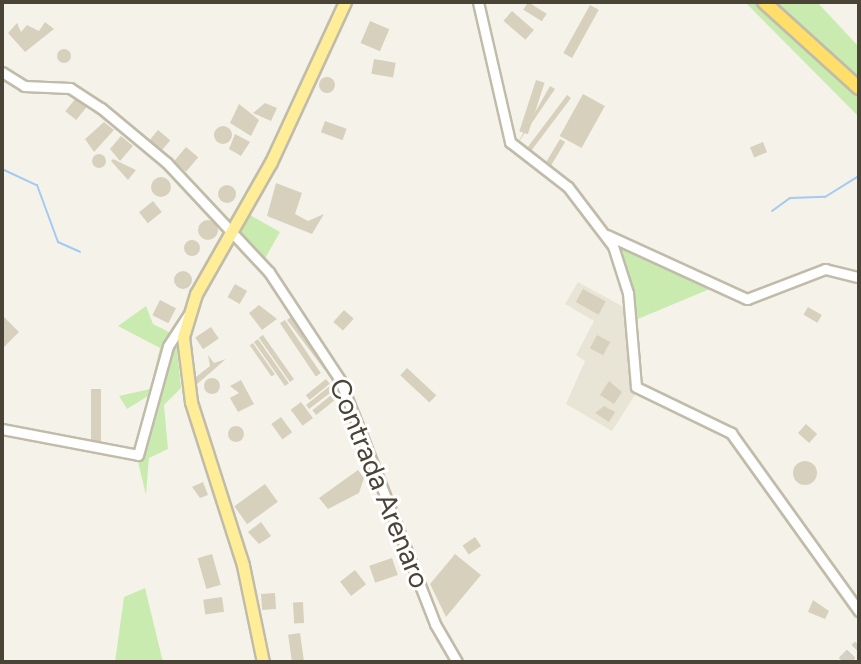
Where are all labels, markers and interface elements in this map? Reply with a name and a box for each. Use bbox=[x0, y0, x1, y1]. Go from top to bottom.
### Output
street label: Contrada Arenaro bbox=[323, 373, 437, 593]

